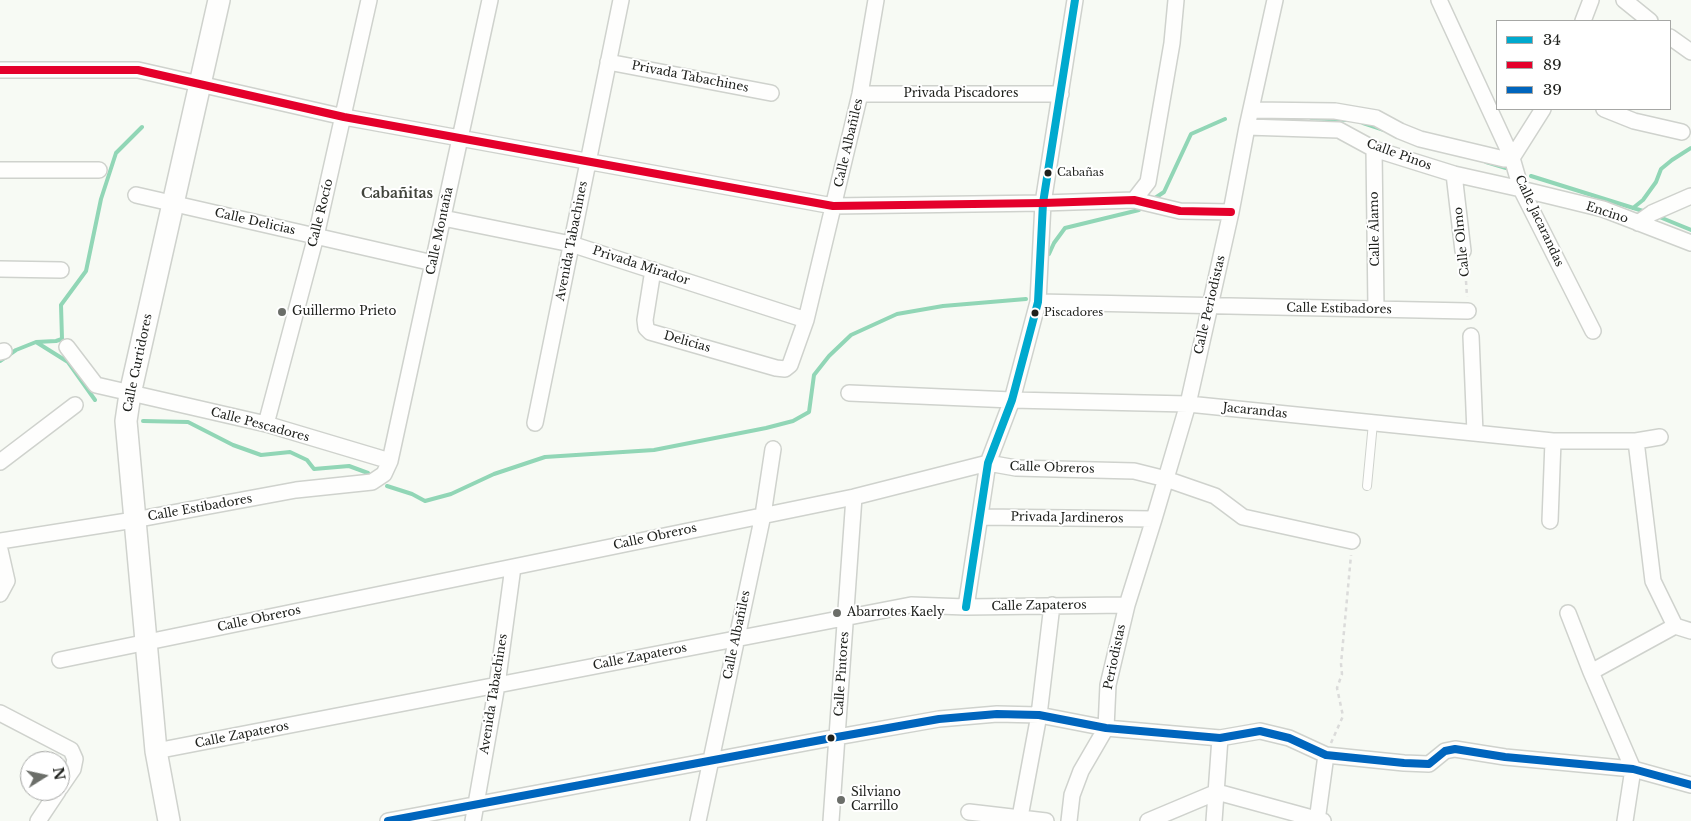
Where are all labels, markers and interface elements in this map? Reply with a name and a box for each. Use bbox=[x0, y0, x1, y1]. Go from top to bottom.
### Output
legend bbox=[1496, 20, 1671, 110]
text: 34 bbox=[1543, 30, 1561, 49]
text: 89 bbox=[1543, 55, 1562, 74]
street label: Privada Tabachines bbox=[630, 59, 750, 95]
text: 39 bbox=[1543, 80, 1562, 99]
street label: Privada Piscadores bbox=[904, 87, 1018, 101]
street label: Calle Albañiles bbox=[832, 97, 866, 189]
street label: Calle Pinos bbox=[1364, 137, 1434, 173]
place label: Cabañas bbox=[1057, 166, 1104, 180]
marker: Cabañas bbox=[1043, 168, 1053, 178]
street label: Calle Jacarandas bbox=[1511, 173, 1567, 269]
street label: Calle Rocío bbox=[306, 177, 336, 249]
street label: Avenida Tabachines bbox=[553, 180, 591, 302]
district label: Cabañitas bbox=[361, 186, 433, 202]
street label: Calle Montaña bbox=[424, 186, 456, 276]
street label: Calle Álamo bbox=[1367, 191, 1383, 267]
street label: Encino bbox=[1584, 199, 1630, 227]
street label: Calle Delicias bbox=[213, 206, 297, 238]
street label: Calle Olmo bbox=[1451, 206, 1473, 278]
street label: Privada Mirador bbox=[591, 244, 691, 288]
street label: Calle Periodistas bbox=[1192, 254, 1228, 356]
street label: Calle Estibadores bbox=[1286, 301, 1392, 317]
place label: Guillermo Prieto bbox=[292, 305, 396, 319]
marker: Guillermo Prieto bbox=[276, 306, 288, 318]
place label: Piscadores bbox=[1044, 306, 1103, 320]
marker: Piscadores bbox=[1030, 308, 1040, 318]
street label: Calle Curtidores bbox=[121, 312, 155, 414]
street label: Delicias bbox=[662, 328, 712, 356]
street label: Jacarandas bbox=[1222, 400, 1288, 422]
street label: Calle Pescadores bbox=[209, 405, 311, 445]
street label: Calle Obreros bbox=[1009, 459, 1095, 477]
street label: Calle Estibadores bbox=[147, 492, 253, 524]
street label: Privada Jardineros bbox=[1010, 510, 1124, 526]
street label: Calle Obreros bbox=[612, 521, 698, 553]
street label: Calle Albañiles bbox=[721, 589, 753, 681]
street label: Calle Zapateros bbox=[991, 598, 1087, 614]
street label: Calle Obreros bbox=[216, 603, 302, 635]
place label: Abarrotes Kaely bbox=[847, 606, 945, 620]
marker: Abarrotes Kaely bbox=[831, 607, 843, 619]
street label: Periodistas bbox=[1101, 623, 1129, 691]
street label: Calle Pintores bbox=[832, 631, 852, 717]
street label: Avenida Tabachines bbox=[477, 633, 511, 755]
street label: Calle Zapateros bbox=[592, 641, 688, 673]
street label: Calle Zapateros bbox=[194, 719, 290, 751]
unlabelled marker bbox=[826, 733, 836, 743]
north arrow bbox=[20, 751, 70, 801]
text: N bbox=[49, 766, 69, 782]
place label: Silviano Carrillo bbox=[851, 786, 901, 814]
marker: Silviano Carrillo bbox=[835, 794, 847, 806]

